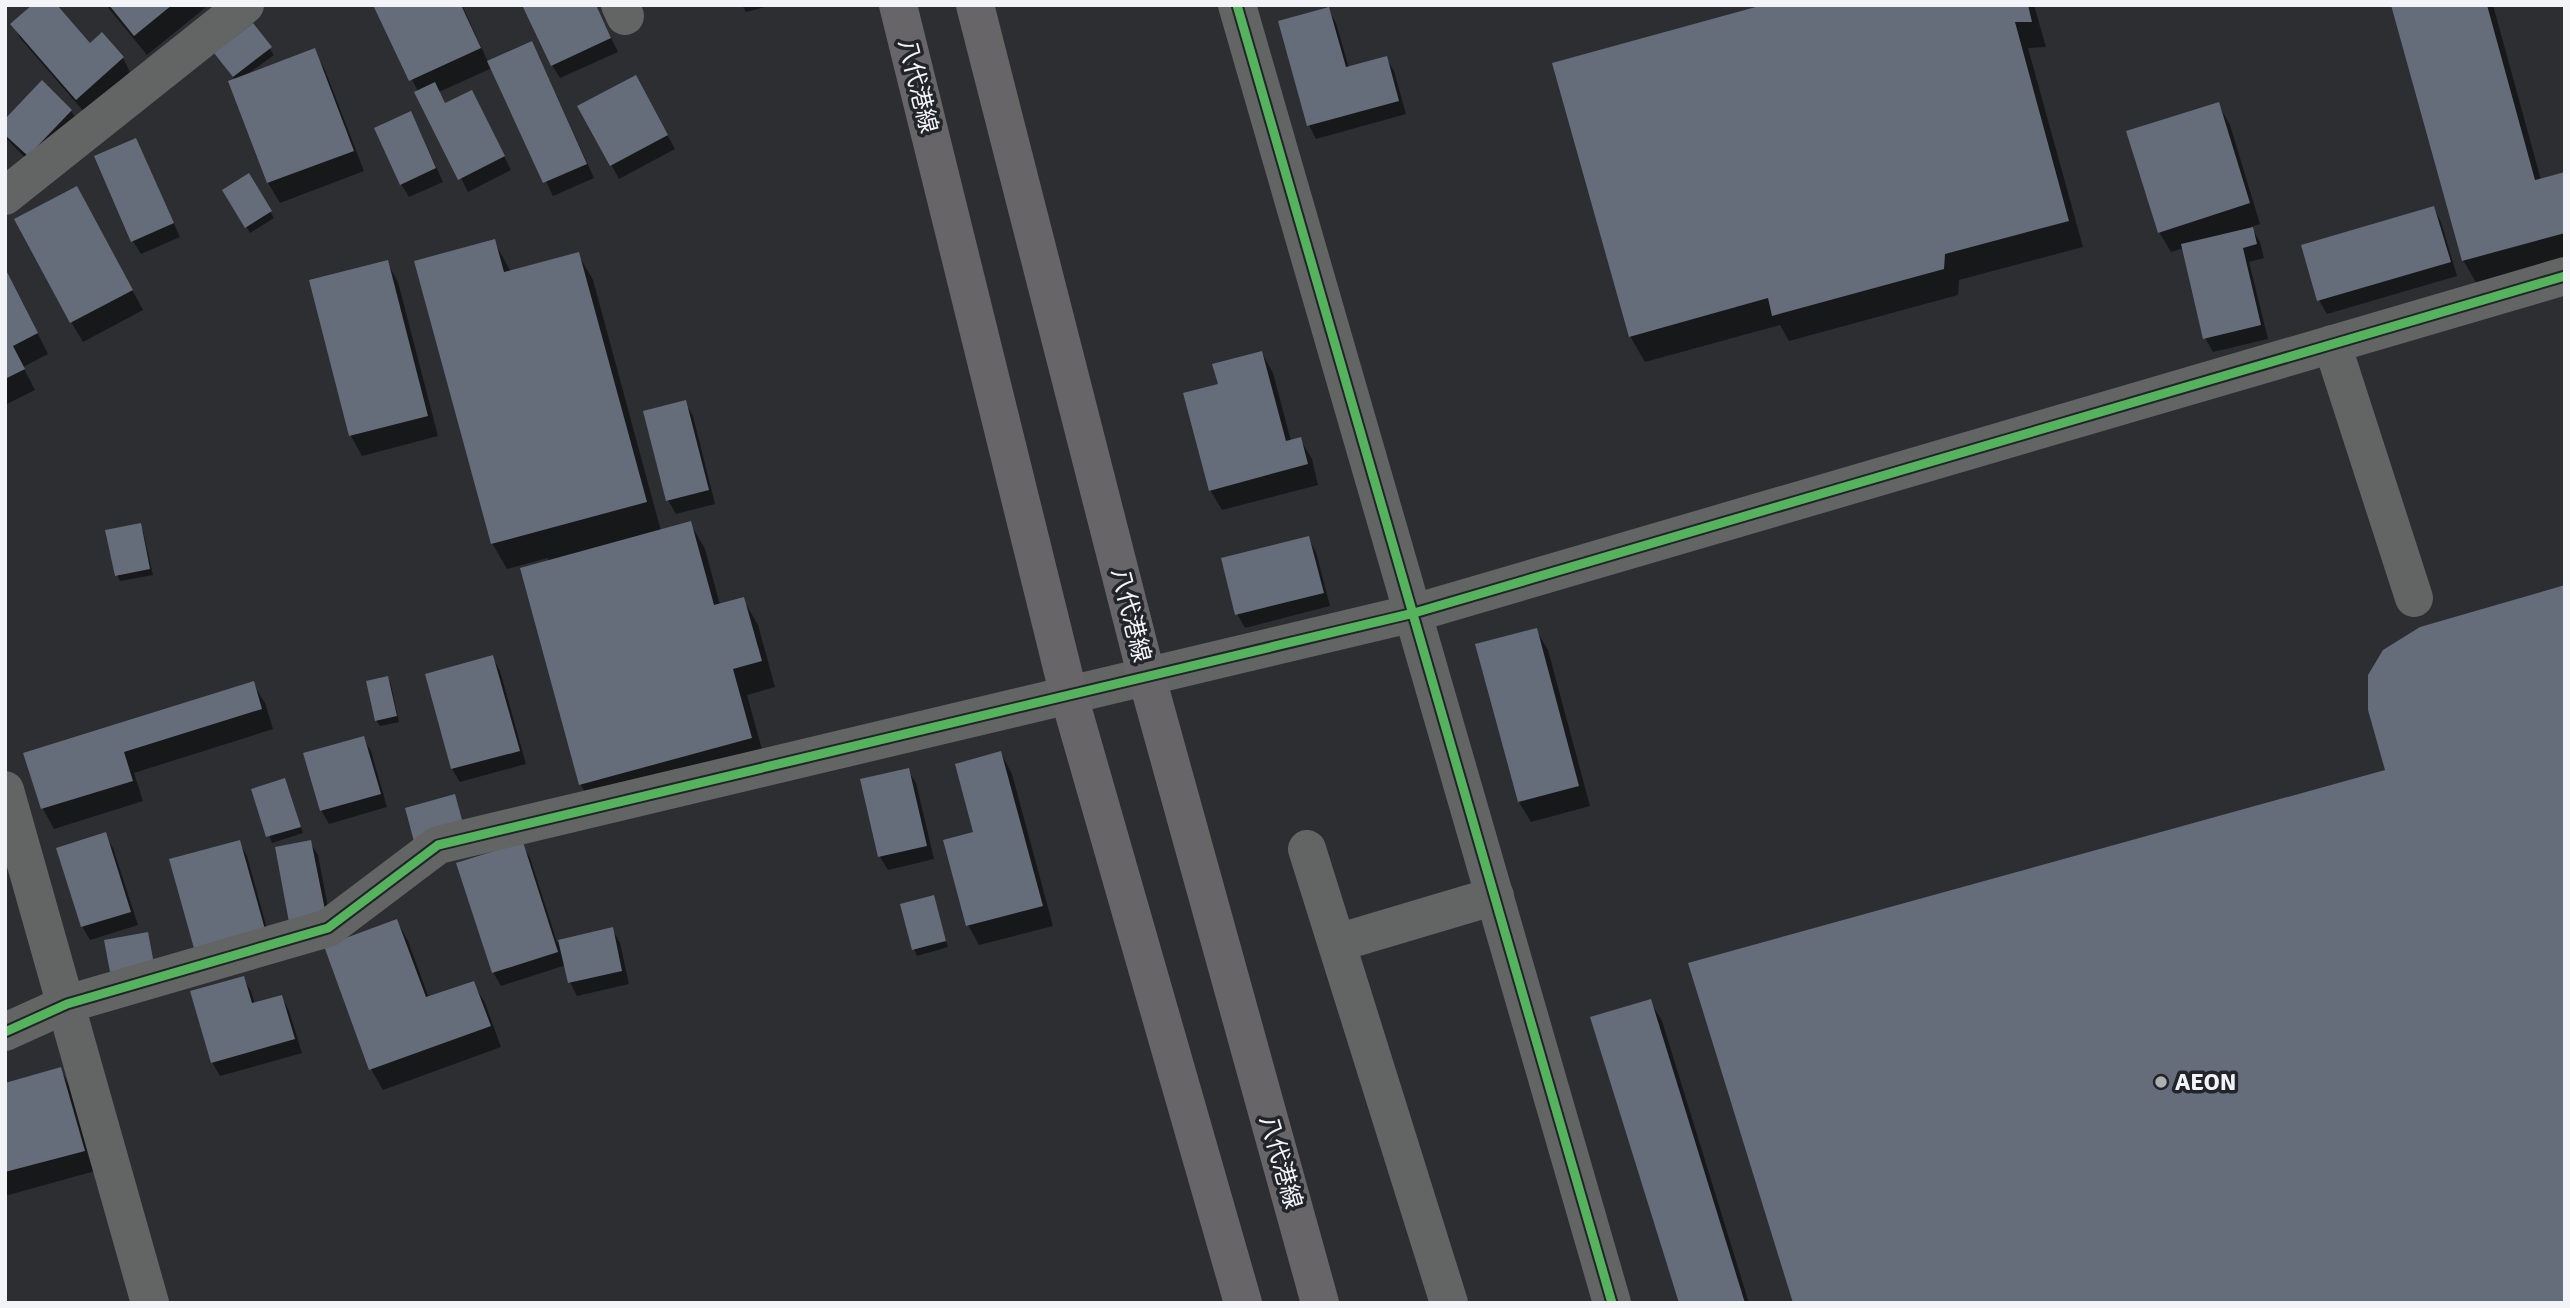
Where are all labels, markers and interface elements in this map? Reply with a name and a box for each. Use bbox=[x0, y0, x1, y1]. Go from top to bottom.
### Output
street label: 八代港線 bbox=[892, 36, 944, 136]
street label: 八代港線 bbox=[1105, 565, 1157, 665]
place label: AEON bbox=[2175, 1067, 2237, 1097]
marker: AEON bbox=[2153, 1074, 2169, 1090]
street label: 八代港線 bbox=[1253, 1112, 1309, 1212]

